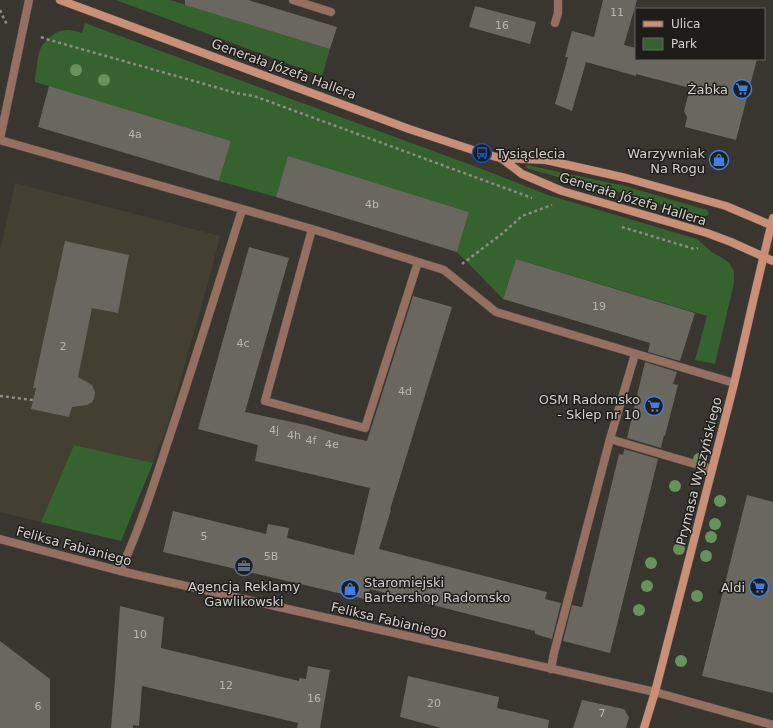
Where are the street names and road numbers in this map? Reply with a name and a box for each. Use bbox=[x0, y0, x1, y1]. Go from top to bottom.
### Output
street label: Generała Józefa Hallera bbox=[210, 36, 358, 102]
street label: Generała Józefa Hallera bbox=[558, 169, 708, 229]
street label: Prymasa Wyszyńskiego bbox=[673, 395, 725, 547]
street label: Feliksa Fabianiego bbox=[15, 523, 133, 569]
street label: Feliksa Fabianiego bbox=[330, 599, 448, 641]

